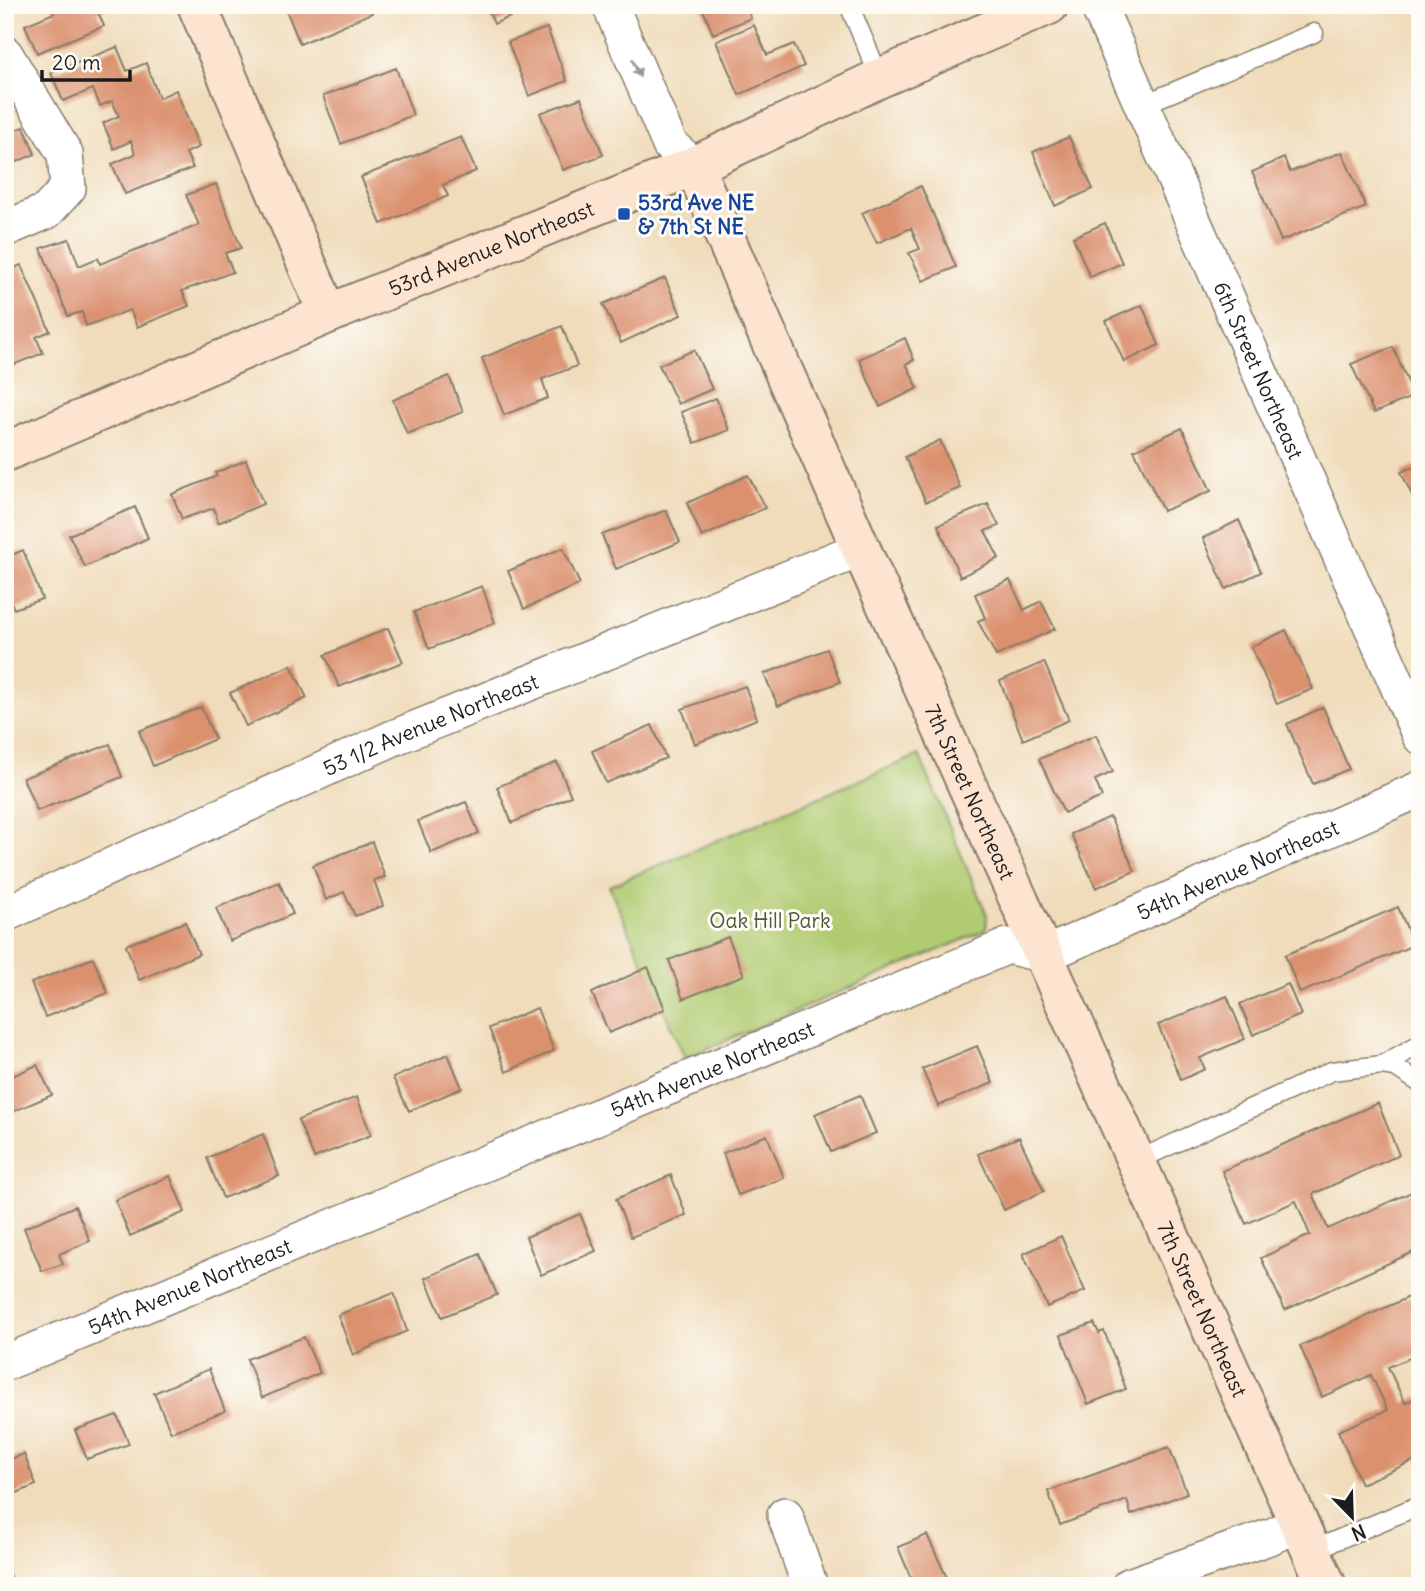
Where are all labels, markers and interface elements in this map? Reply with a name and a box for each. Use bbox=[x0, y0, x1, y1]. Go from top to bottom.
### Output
scale bar bbox=[42, 38, 130, 82]
text: 20 m bbox=[52, 49, 101, 76]
one-way arrow bbox=[631, 58, 642, 79]
place label: 53rd Ave NE & 7th St NE bbox=[638, 189, 754, 240]
street label: 53rd Avenue Northeast bbox=[384, 195, 598, 302]
marker: 53rd Ave NE & 7th St NE bbox=[616, 206, 632, 222]
street label: 6th Street Northeast bbox=[1208, 277, 1310, 463]
street label: 53 1/2 Avenue Northeast bbox=[319, 667, 542, 781]
street label: 7th Street Northeast bbox=[919, 700, 1021, 884]
street label: 54th Avenue Northeast bbox=[1133, 813, 1343, 926]
park label: Oak Hill Park bbox=[709, 907, 831, 934]
street label: 54th Avenue Northeast bbox=[607, 1015, 818, 1123]
street label: 7th Street Northeast bbox=[1151, 1217, 1254, 1401]
street label: 54th Avenue Northeast bbox=[84, 1232, 295, 1340]
north arrow bbox=[1316, 1482, 1386, 1552]
text: N bbox=[1348, 1519, 1369, 1546]

